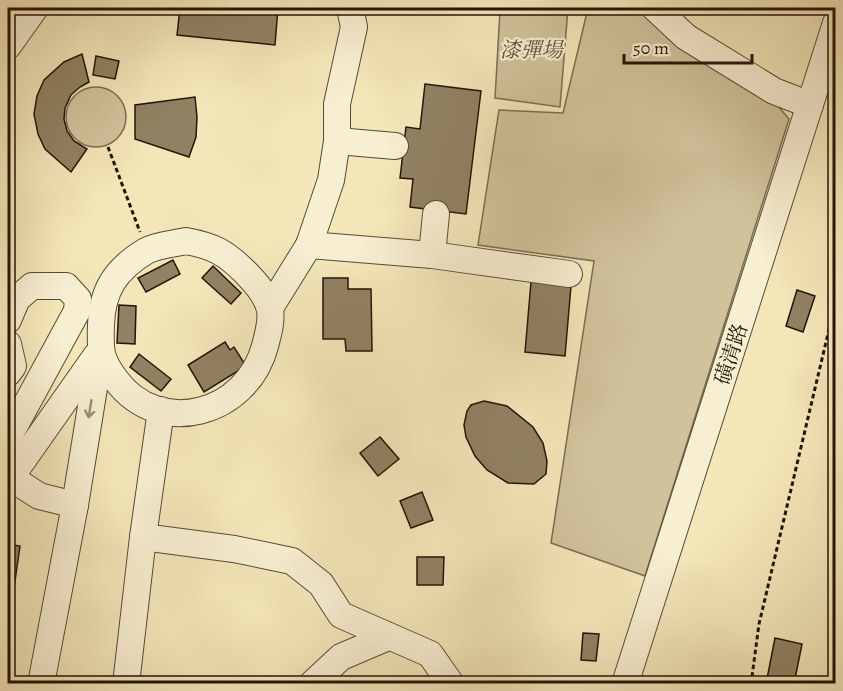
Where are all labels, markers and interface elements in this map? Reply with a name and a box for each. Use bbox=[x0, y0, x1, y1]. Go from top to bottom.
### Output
scale bar bbox=[624, 27, 752, 65]
park label: 漆彈場 bbox=[500, 36, 564, 64]
text: 50 m bbox=[633, 36, 669, 60]
street label: 磺清路 bbox=[708, 320, 754, 388]
one-way arrow bbox=[85, 399, 96, 418]

